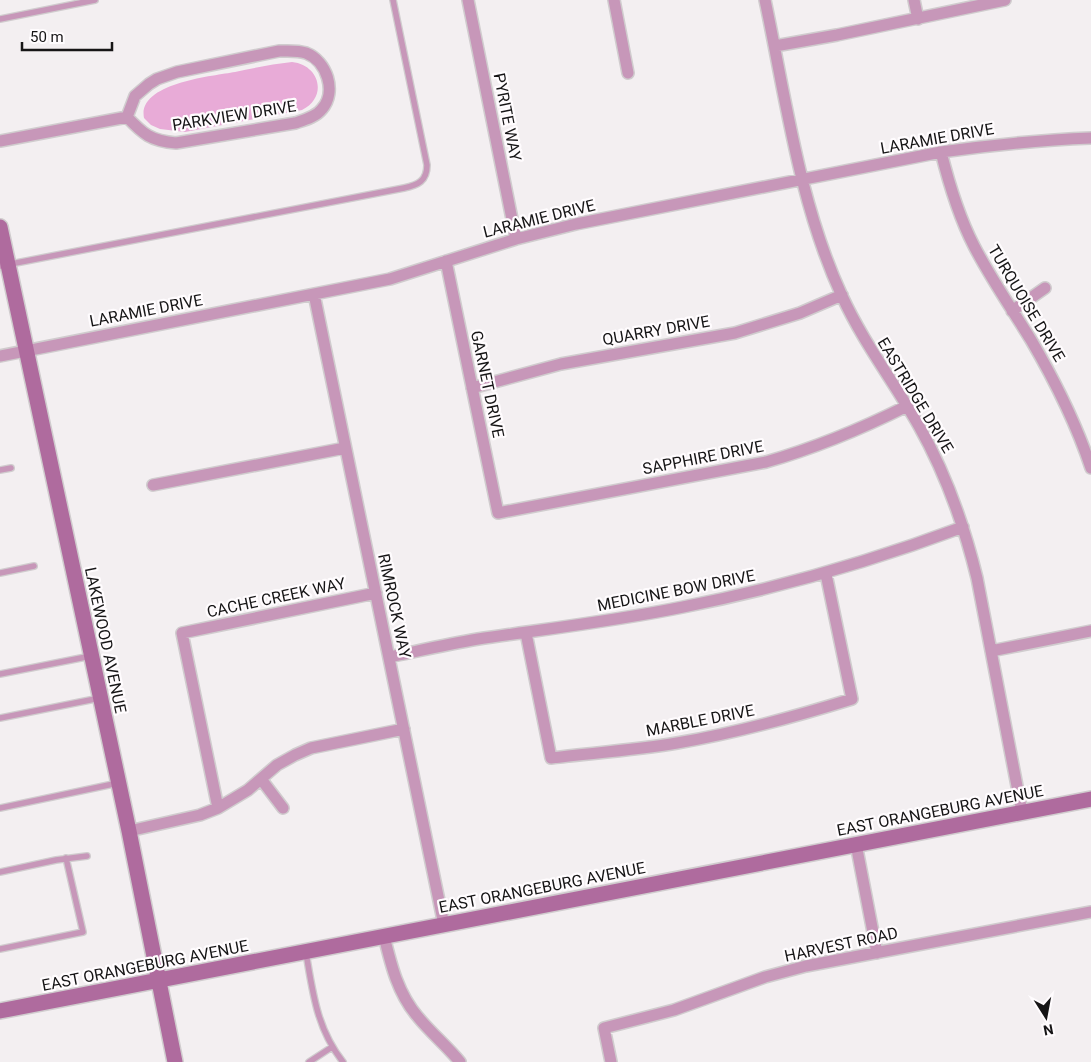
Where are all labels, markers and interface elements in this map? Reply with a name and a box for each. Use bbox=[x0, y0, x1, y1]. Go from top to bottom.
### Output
scale bar bbox=[22, 20, 112, 52]
text: 50 m bbox=[30, 28, 64, 46]
street label: PYRITE WAY bbox=[490, 71, 525, 163]
street label: PARKVIEW DRIVE bbox=[171, 96, 297, 135]
street label: LARAMIE DRIVE bbox=[879, 119, 995, 158]
street label: LARAMIE DRIVE bbox=[481, 195, 597, 242]
street label: TURQUOISE DRIVE bbox=[984, 241, 1069, 365]
street label: LARAMIE DRIVE bbox=[88, 290, 204, 331]
street label: QUARRY DRIVE bbox=[601, 312, 711, 349]
street label: GARNET DRIVE bbox=[467, 329, 508, 439]
street label: EASTRIDGE DRIVE bbox=[874, 334, 958, 456]
street label: SAPPHIRE DRIVE bbox=[641, 436, 765, 479]
street label: RIMROCK WAY bbox=[374, 552, 415, 661]
street label: LAKEWOOD AVENUE bbox=[81, 565, 130, 715]
street label: MEDICINE BOW DRIVE bbox=[596, 566, 757, 615]
street label: CACHE CREEK WAY bbox=[205, 573, 348, 621]
street label: MARBLE DRIVE bbox=[644, 701, 756, 740]
street label: EAST ORANGEBURG AVENUE bbox=[835, 781, 1045, 840]
street label: EAST ORANGEBURG AVENUE bbox=[437, 858, 647, 917]
street label: HARVEST ROAD bbox=[783, 923, 899, 966]
street label: EAST ORANGEBURG AVENUE bbox=[40, 936, 250, 995]
north arrow bbox=[1021, 992, 1071, 1042]
text: N bbox=[1042, 1021, 1055, 1039]

